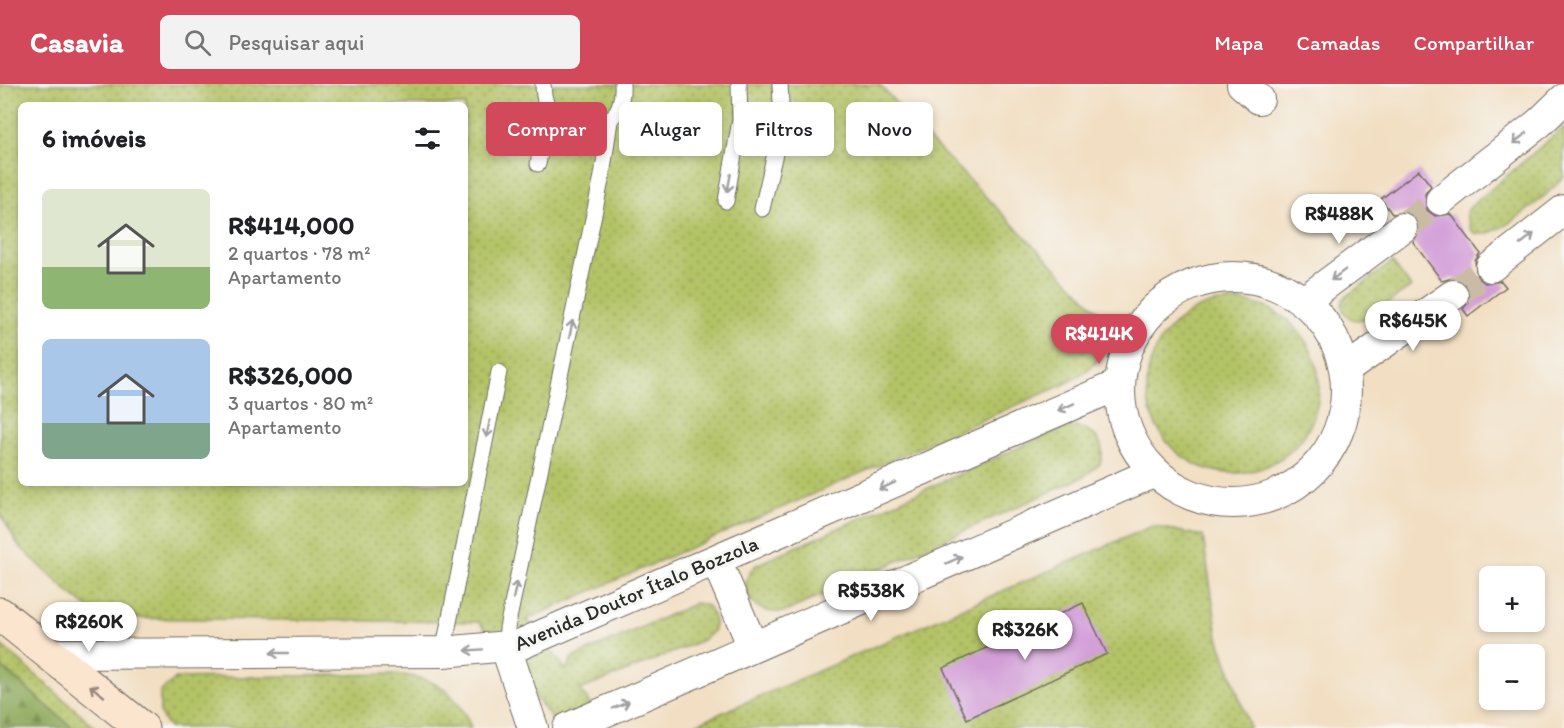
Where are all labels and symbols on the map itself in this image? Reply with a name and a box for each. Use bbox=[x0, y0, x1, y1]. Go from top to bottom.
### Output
one-way arrow bbox=[1513, 131, 1529, 144]
one-way arrow bbox=[723, 173, 734, 193]
pin: R$488K bbox=[1290, 194, 1388, 245]
one-way arrow bbox=[1519, 232, 1535, 245]
one-way arrow bbox=[1331, 269, 1347, 281]
pin: R$645K bbox=[1364, 301, 1462, 352]
pin: R$414K bbox=[1050, 314, 1148, 365]
one-way arrow bbox=[566, 320, 577, 340]
one-way arrow bbox=[1057, 403, 1075, 414]
one-way arrow bbox=[482, 419, 493, 438]
one-way arrow bbox=[879, 480, 897, 492]
street label: Avenida Doutor Ítalo Bozzola bbox=[510, 530, 762, 656]
one-way arrow bbox=[945, 553, 963, 564]
pin: R$538K bbox=[822, 571, 920, 622]
one-way arrow bbox=[510, 581, 522, 600]
pin: R$260K bbox=[40, 602, 138, 653]
pin: R$326K bbox=[976, 610, 1074, 661]
one-way arrow bbox=[464, 645, 484, 656]
one-way arrow bbox=[269, 647, 289, 659]
one-way arrow bbox=[89, 685, 105, 698]
one-way arrow bbox=[612, 698, 630, 710]

